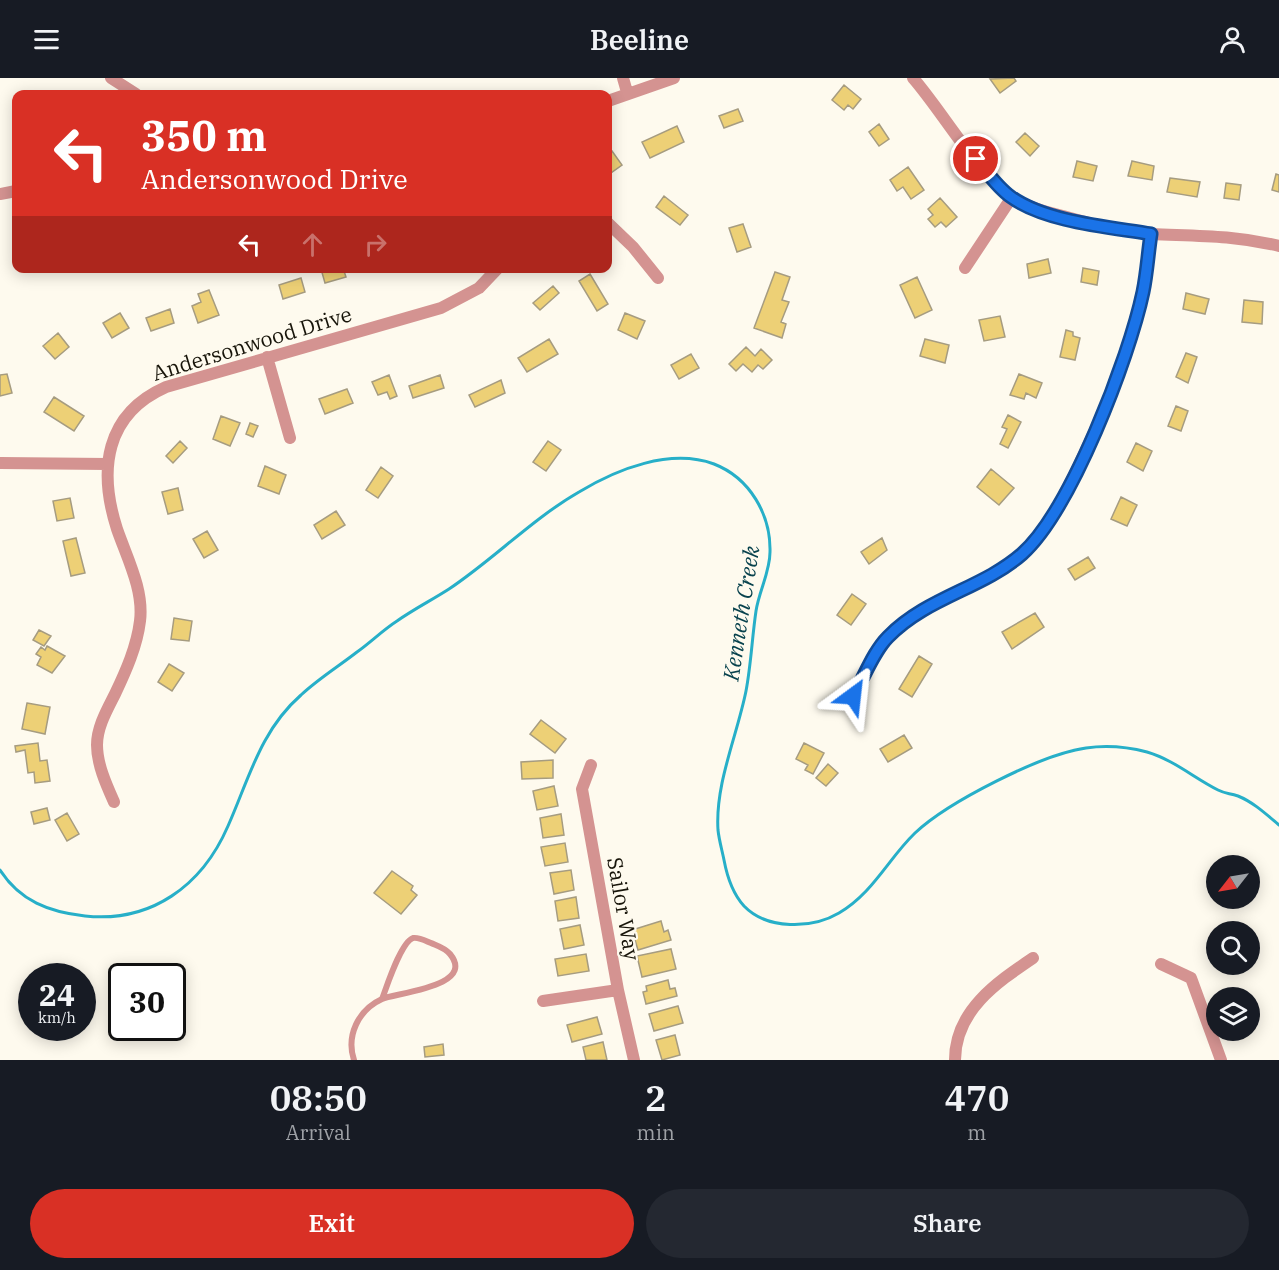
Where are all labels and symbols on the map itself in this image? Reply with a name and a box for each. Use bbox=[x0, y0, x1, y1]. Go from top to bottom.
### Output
pin bbox=[950, 133, 1001, 184]
street label: Andersonwood Drive bbox=[148, 299, 355, 387]
water label: Kenneth Creek bbox=[715, 543, 766, 684]
position arrow bbox=[821, 664, 885, 728]
street label: Sailor Way bbox=[601, 855, 647, 963]
north arrow bbox=[1206, 855, 1260, 909]
speed limit sign: 30 bbox=[108, 963, 186, 1041]

